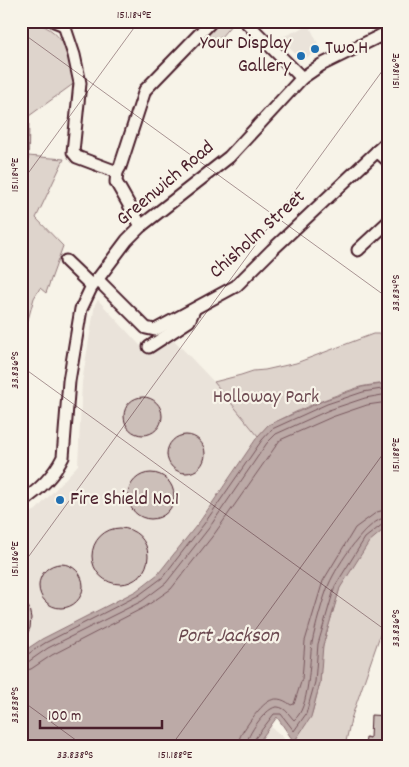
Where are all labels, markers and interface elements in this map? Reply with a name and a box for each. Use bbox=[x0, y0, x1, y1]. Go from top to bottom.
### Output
text: 151.184°E bbox=[117, 7, 152, 24]
place label: Your Display Gallery bbox=[200, 30, 292, 81]
place label: Two.H bbox=[325, 35, 368, 63]
marker: Two.H bbox=[309, 43, 321, 55]
marker: Your Display Gallery bbox=[295, 50, 307, 62]
text: 151.186°E bbox=[388, 53, 405, 89]
street label: Greenwich Road bbox=[111, 135, 221, 233]
text: 151.184°E bbox=[7, 157, 24, 192]
street label: Chisholm Street bbox=[204, 184, 312, 286]
text: 33.834°S bbox=[388, 275, 405, 311]
text: 33.836°S bbox=[7, 351, 24, 389]
park label: Holloway Park bbox=[213, 384, 319, 412]
text: 151.188°E bbox=[388, 437, 405, 472]
place label: Fire Shield No.1 bbox=[70, 486, 179, 514]
marker: Fire Shield No.1 bbox=[54, 494, 66, 506]
text: 151.186°E bbox=[7, 541, 24, 577]
text: 33.836°S bbox=[388, 609, 405, 647]
water label: Port Jackson bbox=[177, 622, 280, 652]
text: 33.838°S bbox=[7, 687, 24, 723]
scale bar bbox=[40, 697, 162, 729]
text: 100 m bbox=[48, 706, 81, 728]
text: 33.838°S bbox=[57, 747, 93, 764]
text: 151.188°E bbox=[158, 747, 193, 764]

